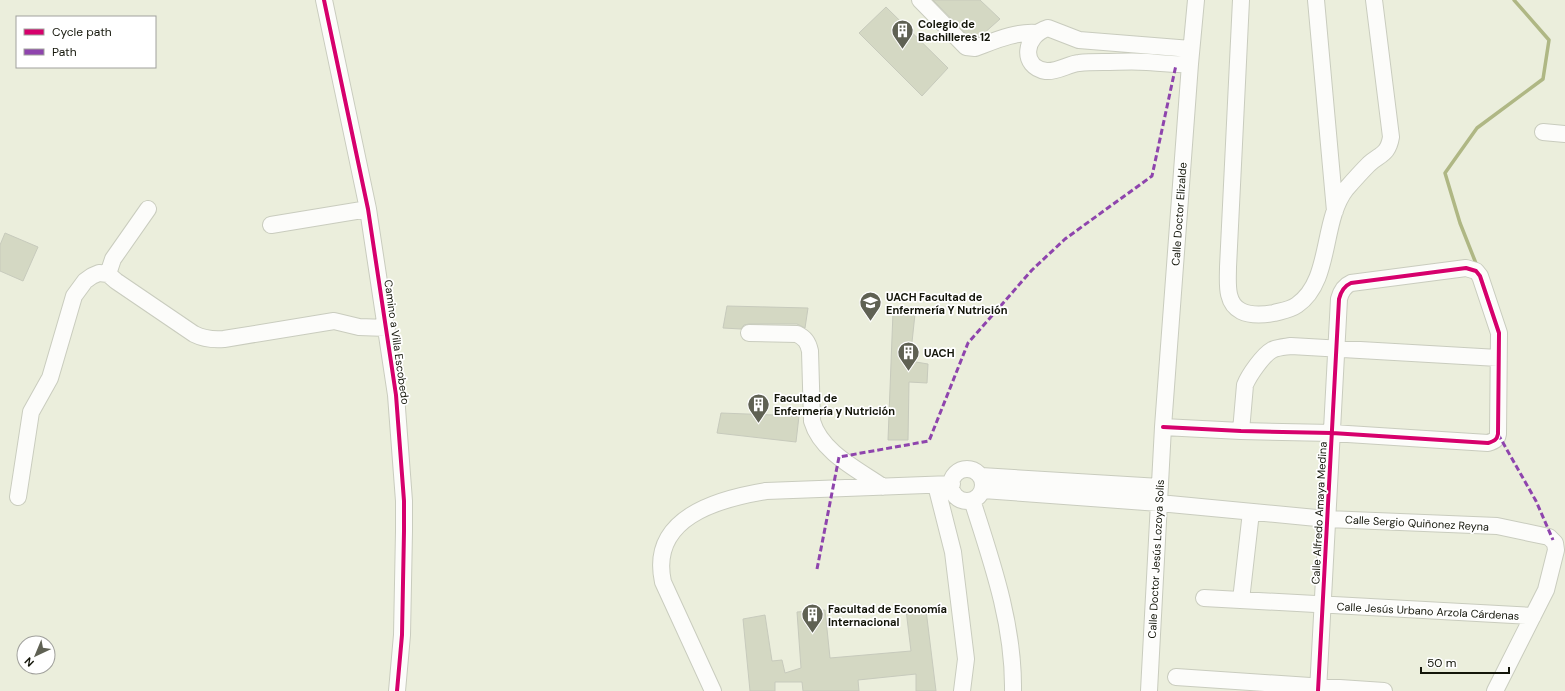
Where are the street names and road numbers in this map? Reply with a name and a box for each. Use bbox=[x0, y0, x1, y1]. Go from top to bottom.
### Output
street label: Calle Doctor Elizalde bbox=[1168, 162, 1190, 266]
street label: Camino a Villa Escobedo bbox=[381, 279, 413, 405]
street label: Calle Alfredo Amaya Medina bbox=[1308, 441, 1330, 585]
street label: Calle Doctor Jesús Lozoya Solís bbox=[1145, 479, 1167, 639]
street label: Calle Sergio Quiñonez Reyna bbox=[1345, 512, 1489, 534]
street label: Calle Jesús Urbano Arzola Cárdenas bbox=[1336, 599, 1520, 623]

